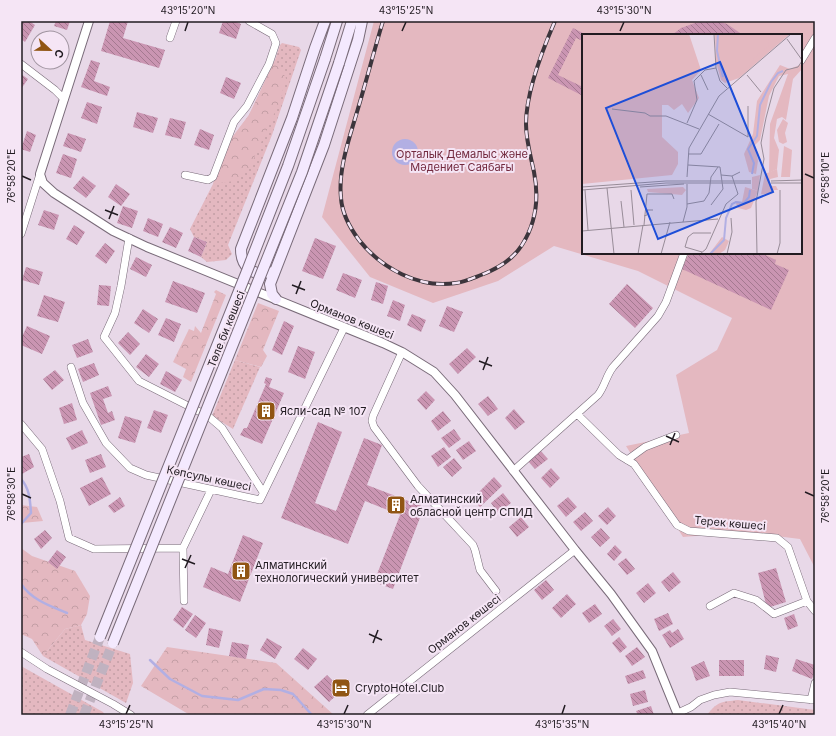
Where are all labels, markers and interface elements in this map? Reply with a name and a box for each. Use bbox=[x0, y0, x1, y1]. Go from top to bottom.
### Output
text: 43°15'20"N bbox=[161, 4, 215, 16]
text: 43°15'25"N bbox=[379, 4, 433, 16]
text: 43°15'30"N bbox=[597, 4, 651, 16]
north arrow bbox=[30, 30, 70, 70]
inset map bbox=[582, 34, 802, 254]
text: С bbox=[51, 47, 67, 60]
park label: Орталық Демалыс және Мәдениет Саябағы bbox=[396, 147, 528, 174]
text: 76°58'20"E bbox=[5, 149, 17, 203]
text: 76°58'10"E bbox=[819, 152, 831, 204]
street label: Төле би көшесі bbox=[204, 289, 248, 369]
street label: Орманов көшесі bbox=[308, 296, 396, 342]
building icon: Ясли-сад № 107 bbox=[255, 400, 277, 422]
place label: Ясли-сад № 107 bbox=[280, 404, 366, 418]
street label: Көпсулы көшесі bbox=[165, 462, 253, 494]
text: 76°58'30"E bbox=[5, 467, 17, 521]
text: 76°58'20"E bbox=[819, 469, 831, 523]
place label: Алматинский обласной центр СПИД bbox=[410, 492, 533, 519]
building icon: Алматинский обласной центр СПИД bbox=[385, 494, 407, 516]
street label: Терек көшесі bbox=[694, 513, 766, 533]
place label: Алматинский технологический университет bbox=[255, 558, 419, 585]
building icon: Алматинский технологический университет bbox=[230, 560, 252, 582]
street label: Орманов көшесі bbox=[425, 591, 503, 657]
hotel icon: CryptoHotel.Club bbox=[330, 677, 352, 699]
place label: CryptoHotel.Club bbox=[355, 681, 445, 695]
text: 43°15'25"N bbox=[99, 718, 153, 730]
text: 43°15'30"N bbox=[317, 718, 371, 730]
text: 43°15'35"N bbox=[535, 718, 589, 730]
text: 43°15'40"N bbox=[752, 718, 806, 730]

